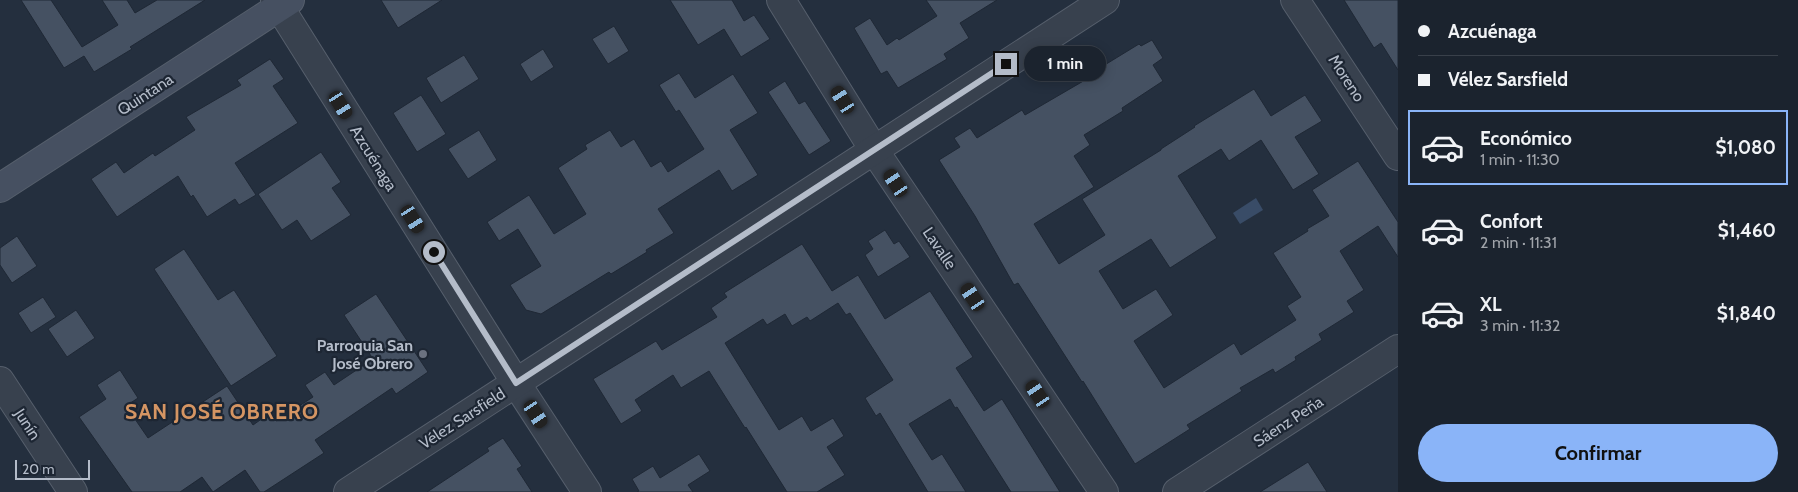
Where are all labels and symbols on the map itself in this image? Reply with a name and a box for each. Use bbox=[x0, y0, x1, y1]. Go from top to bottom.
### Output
callout: 1 min bbox=[1024, 46, 1106, 82]
street label: Moreno bbox=[1324, 51, 1369, 106]
route end bbox=[995, 53, 1017, 75]
street label: Quintana bbox=[114, 69, 177, 119]
car bbox=[828, 83, 857, 117]
car bbox=[326, 88, 355, 122]
street label: Azcuénaga bbox=[346, 122, 401, 195]
car bbox=[881, 166, 910, 200]
car bbox=[398, 202, 427, 236]
street label: Lavalle bbox=[919, 224, 960, 273]
route start bbox=[423, 241, 445, 263]
car bbox=[958, 280, 987, 314]
place label: Parroquia San José Obrero bbox=[317, 336, 413, 373]
marker: Parroquia San José Obrero bbox=[417, 348, 429, 360]
car bbox=[1023, 377, 1052, 411]
street label: Vélez Sarsfield bbox=[416, 384, 509, 453]
street label: Sáenz Peña bbox=[1250, 392, 1327, 451]
car bbox=[521, 397, 550, 431]
district label: SAN JOSÉ OBRERO bbox=[125, 399, 319, 424]
street label: Junín bbox=[10, 404, 45, 444]
scale bar bbox=[15, 457, 90, 480]

